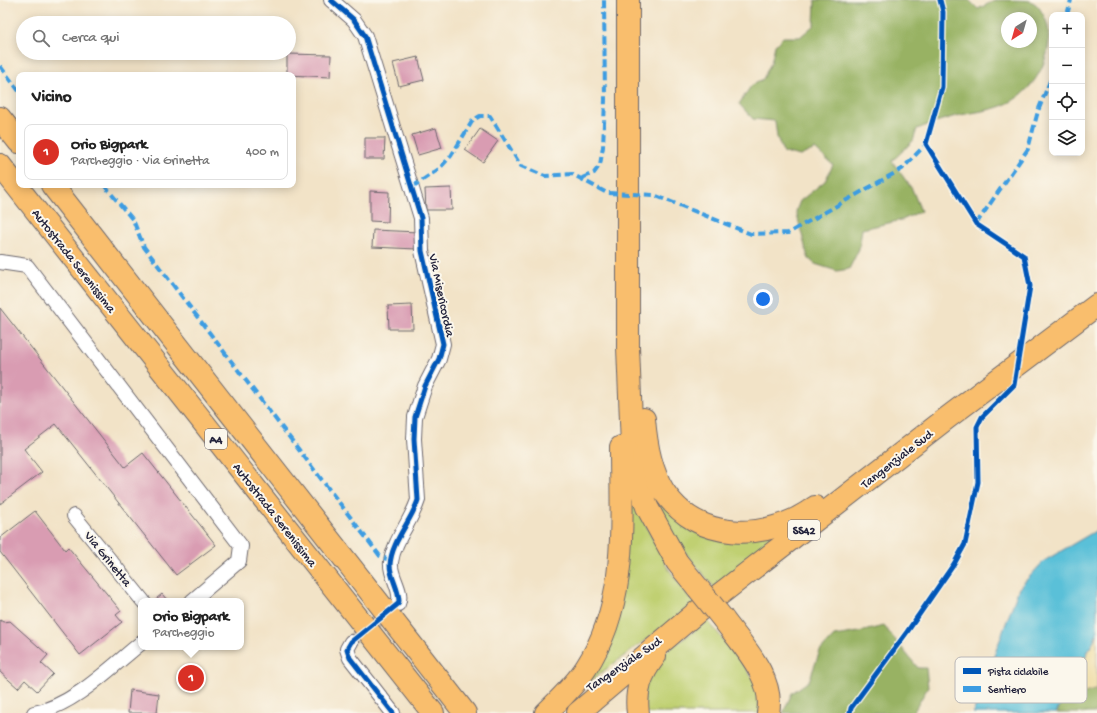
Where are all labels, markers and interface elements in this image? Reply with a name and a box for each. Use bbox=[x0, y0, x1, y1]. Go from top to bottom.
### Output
north arrow bbox=[1001, 12, 1037, 48]
map controls bbox=[1049, 12, 1085, 156]
button: + bbox=[1049, 12, 1085, 48]
search box bbox=[16, 16, 296, 60]
icon: search bbox=[30, 27, 52, 49]
text: Cerca qui bbox=[62, 29, 119, 47]
button: − bbox=[1049, 48, 1085, 84]
button: locate bbox=[1049, 84, 1085, 120]
text: Vicino bbox=[32, 88, 72, 108]
button: layers bbox=[1049, 120, 1085, 156]
text: Orio Bigpark bbox=[71, 136, 147, 154]
text: 1 bbox=[43, 145, 49, 160]
text: 400 m bbox=[246, 145, 279, 160]
text: Parcheggio · Via Grinetta bbox=[71, 154, 209, 169]
street label: Autostrada Serenissima bbox=[28, 207, 119, 317]
street label: Via Misericordia bbox=[424, 252, 457, 339]
your location bbox=[753, 289, 773, 309]
street label: Tangenziale Sud bbox=[858, 426, 937, 493]
road number: A4 bbox=[205, 429, 227, 449]
street label: Autostrada Serenissima bbox=[229, 461, 320, 571]
road number: SS42 bbox=[788, 520, 820, 540]
street label: Via Grinetta bbox=[80, 528, 134, 591]
popup bbox=[138, 598, 244, 650]
text: Orio Bigpark bbox=[153, 608, 229, 626]
text: Parcheggio bbox=[153, 626, 214, 641]
street label: Tangenziale Sud bbox=[583, 634, 666, 696]
legend bbox=[955, 657, 1087, 703]
pin: 1 bbox=[178, 663, 204, 693]
text: Pista ciclabile bbox=[987, 667, 1049, 679]
text: Sentiero bbox=[988, 685, 1026, 697]

